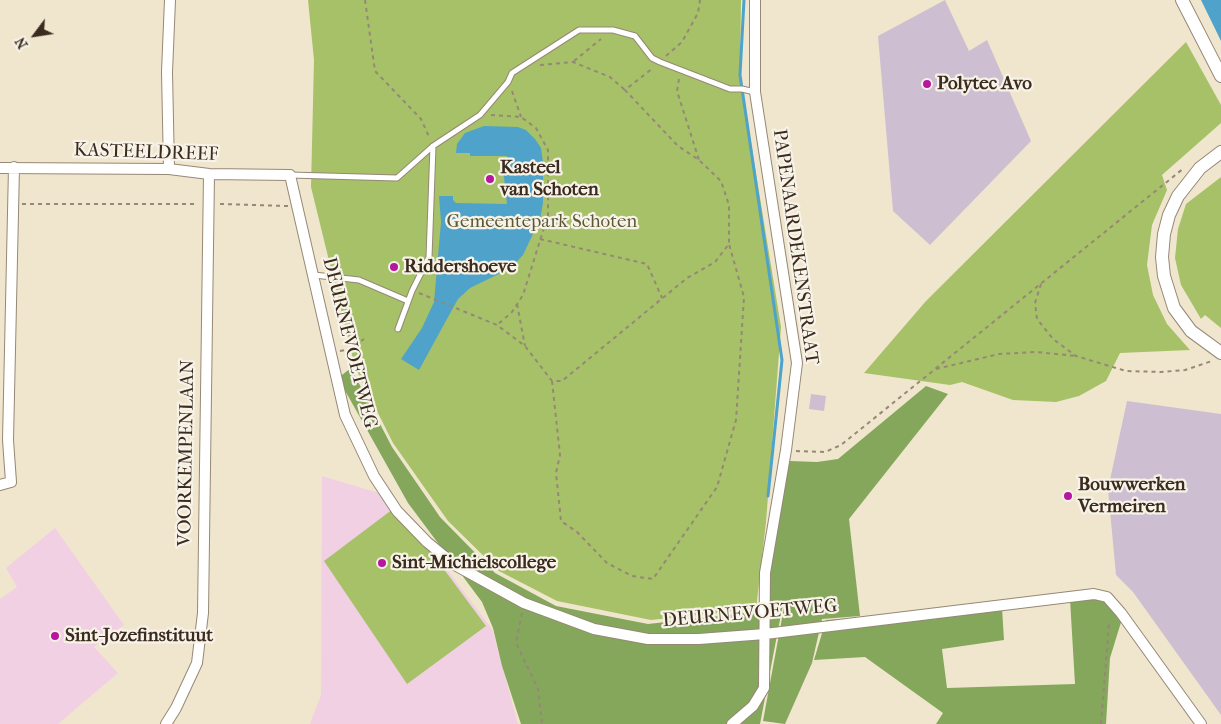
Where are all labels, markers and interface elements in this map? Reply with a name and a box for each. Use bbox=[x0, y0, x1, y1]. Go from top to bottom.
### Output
north arrow bbox=[10, 10, 60, 60]
text: N bbox=[12, 34, 32, 52]
place label: Polytec Avo bbox=[937, 73, 1032, 95]
marker: Polytec Avo bbox=[921, 78, 933, 90]
street label: PAPENAARDEKENSTRAAT bbox=[767, 128, 823, 366]
street label: KASTEELDREEF bbox=[73, 139, 219, 167]
place label: Kasteel van Schoten bbox=[500, 157, 599, 201]
marker: Kasteel van Schoten bbox=[484, 173, 496, 185]
park label: Gemeentepark Schoten bbox=[447, 211, 637, 233]
street label: DEURNEVOETWEG bbox=[317, 255, 381, 431]
place label: Riddershoeve bbox=[404, 256, 516, 278]
marker: Riddershoeve bbox=[388, 261, 400, 273]
street label: VOORKEMPENLAAN bbox=[174, 359, 200, 547]
place label: Bouwwerken Vermeiren bbox=[1078, 474, 1186, 518]
marker: Bouwwerken Vermeiren bbox=[1062, 490, 1074, 502]
place label: Sint-Michielscollege bbox=[392, 552, 556, 574]
marker: Sint-Michielscollege bbox=[376, 557, 388, 569]
street label: DEURNEVOETWEG bbox=[662, 595, 838, 633]
place label: Sint-Jozefinstituut bbox=[65, 625, 213, 647]
marker: Sint-Jozefinstituut bbox=[49, 630, 61, 642]

